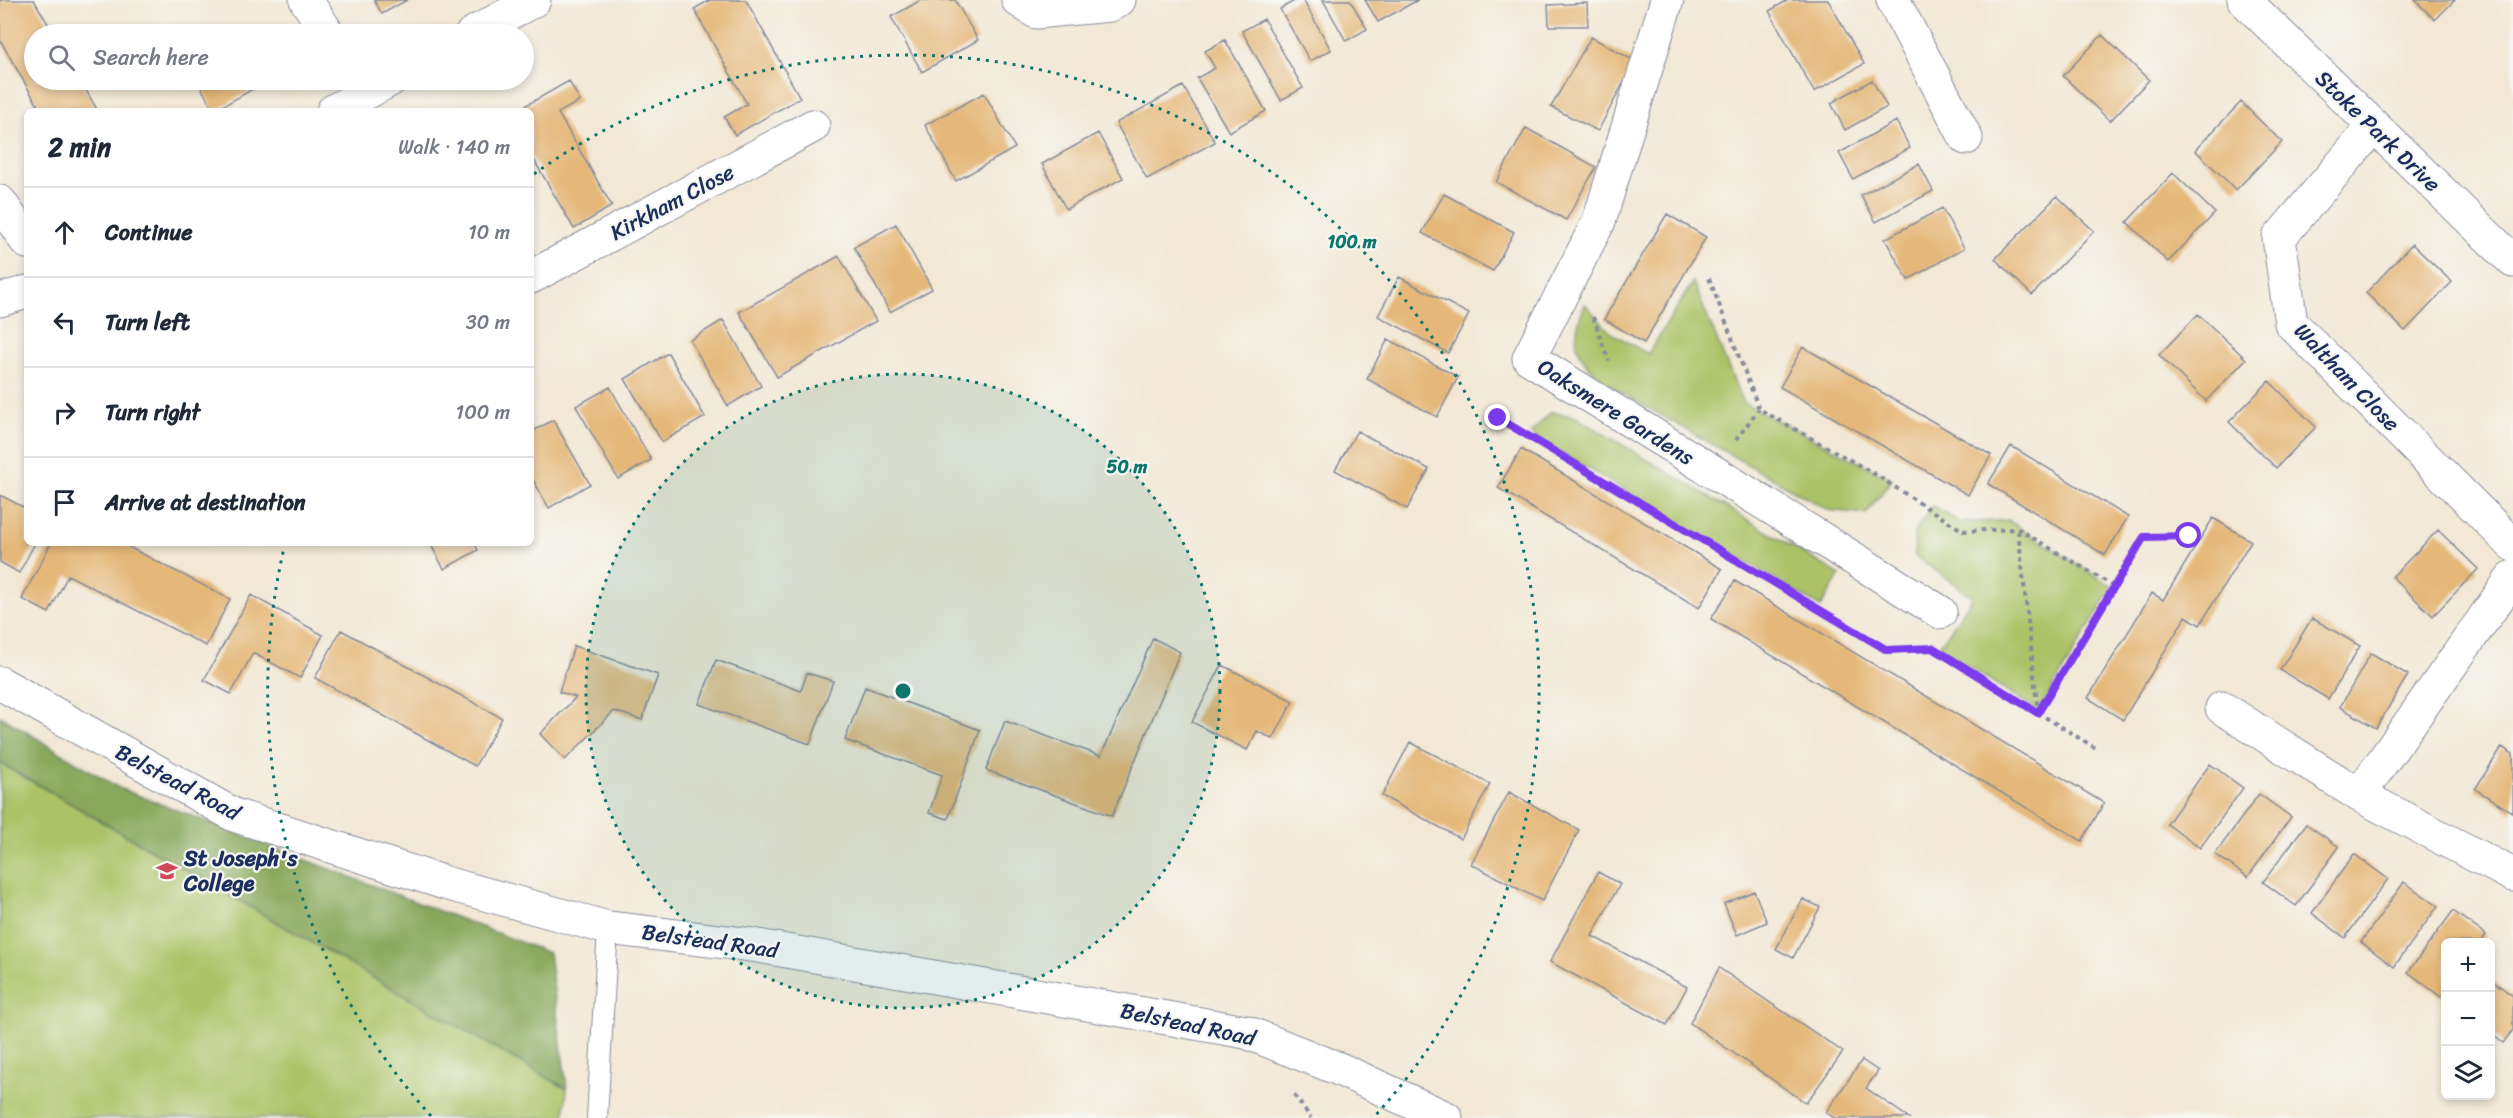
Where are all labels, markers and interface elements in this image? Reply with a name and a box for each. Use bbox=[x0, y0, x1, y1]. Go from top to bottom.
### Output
search box bbox=[24, 24, 534, 90]
text: Search here bbox=[93, 38, 209, 77]
icon: search bbox=[45, 41, 78, 74]
street label: Stoke Park Drive bbox=[2306, 60, 2450, 202]
text: 2 min bbox=[48, 124, 111, 170]
text: Walk · 140 m bbox=[398, 130, 510, 165]
street label: Kirkham Close bbox=[603, 153, 741, 251]
text: Continue bbox=[105, 213, 193, 252]
text: 10 m bbox=[468, 215, 510, 250]
icon: ahead bbox=[48, 216, 81, 249]
text: 100 m bbox=[1328, 226, 1377, 258]
text: Turn left bbox=[105, 303, 190, 342]
text: 30 m bbox=[466, 305, 510, 340]
icon: left bbox=[48, 306, 81, 339]
street label: Waltham Close bbox=[2284, 313, 2410, 441]
street label: Oaksmere Gardens bbox=[1530, 348, 1703, 477]
text: Turn right bbox=[105, 393, 200, 432]
text: 100 m bbox=[456, 395, 510, 430]
icon: right bbox=[48, 396, 81, 429]
route end bbox=[1484, 404, 1510, 430]
text: 50 m bbox=[1107, 451, 1148, 483]
text: Arrive at destination bbox=[105, 483, 306, 522]
icon: arrive bbox=[48, 486, 81, 519]
route start bbox=[2175, 522, 2201, 548]
centre of rings bbox=[893, 681, 913, 701]
street label: Belstead Road bbox=[108, 733, 249, 832]
place label: St Joseph's College bbox=[183, 839, 298, 903]
school or university icon: St Joseph's College bbox=[155, 859, 179, 883]
street label: Belstead Road bbox=[639, 912, 782, 970]
map controls bbox=[2441, 938, 2495, 1100]
button: + bbox=[2441, 938, 2495, 992]
street label: Belstead Road bbox=[1117, 991, 1261, 1058]
button: − bbox=[2441, 992, 2495, 1046]
button: layers bbox=[2441, 1046, 2495, 1100]

